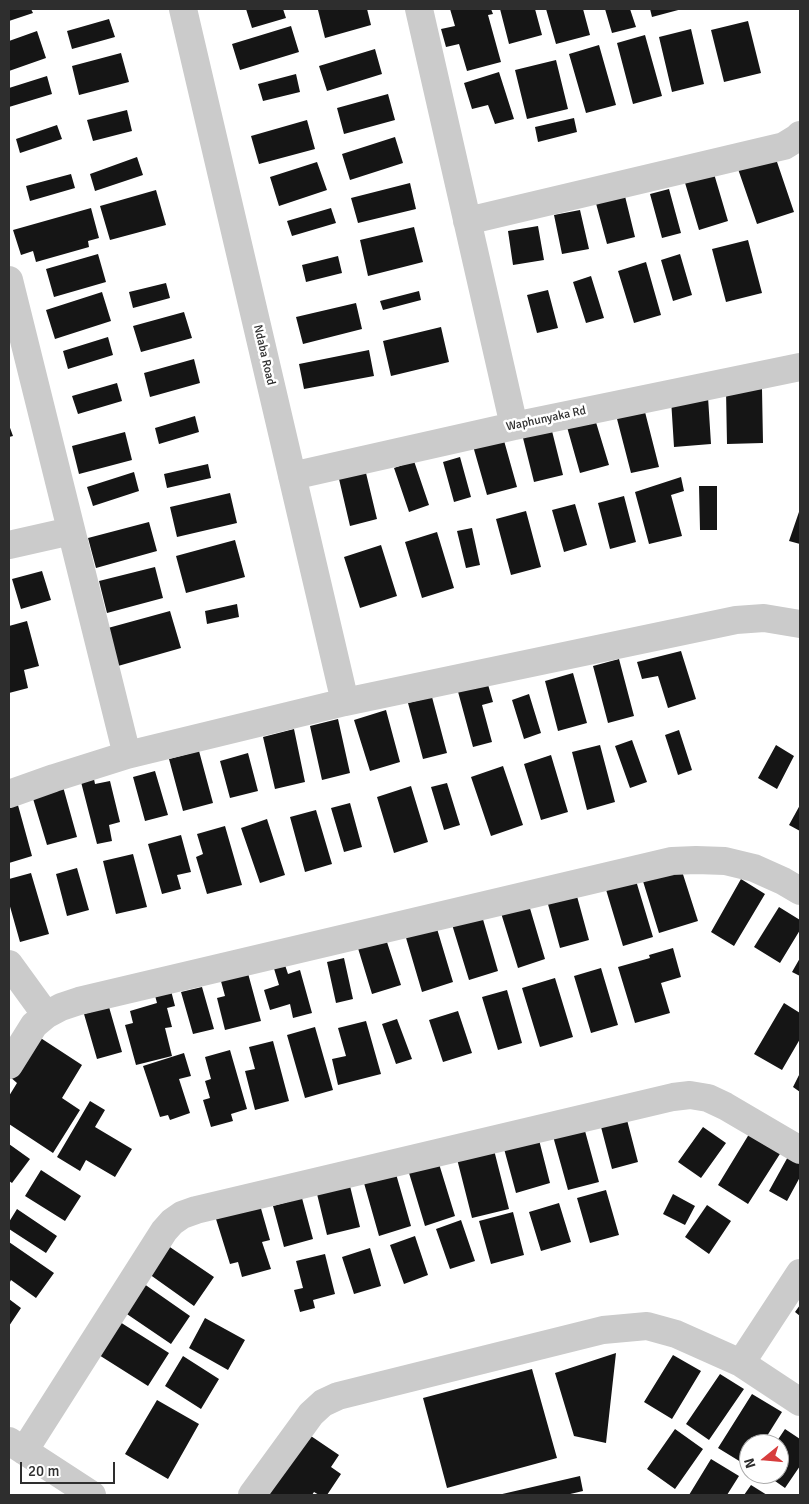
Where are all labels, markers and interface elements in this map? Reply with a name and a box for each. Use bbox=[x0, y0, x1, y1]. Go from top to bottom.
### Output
street label: Ndaba Road bbox=[250, 323, 278, 387]
street label: Waphunyaka Rd bbox=[505, 404, 587, 434]
north arrow bbox=[739, 1434, 789, 1484]
scale bar bbox=[22, 1452, 118, 1484]
text: N bbox=[741, 1456, 760, 1470]
text: 20 m bbox=[28, 1462, 59, 1480]

